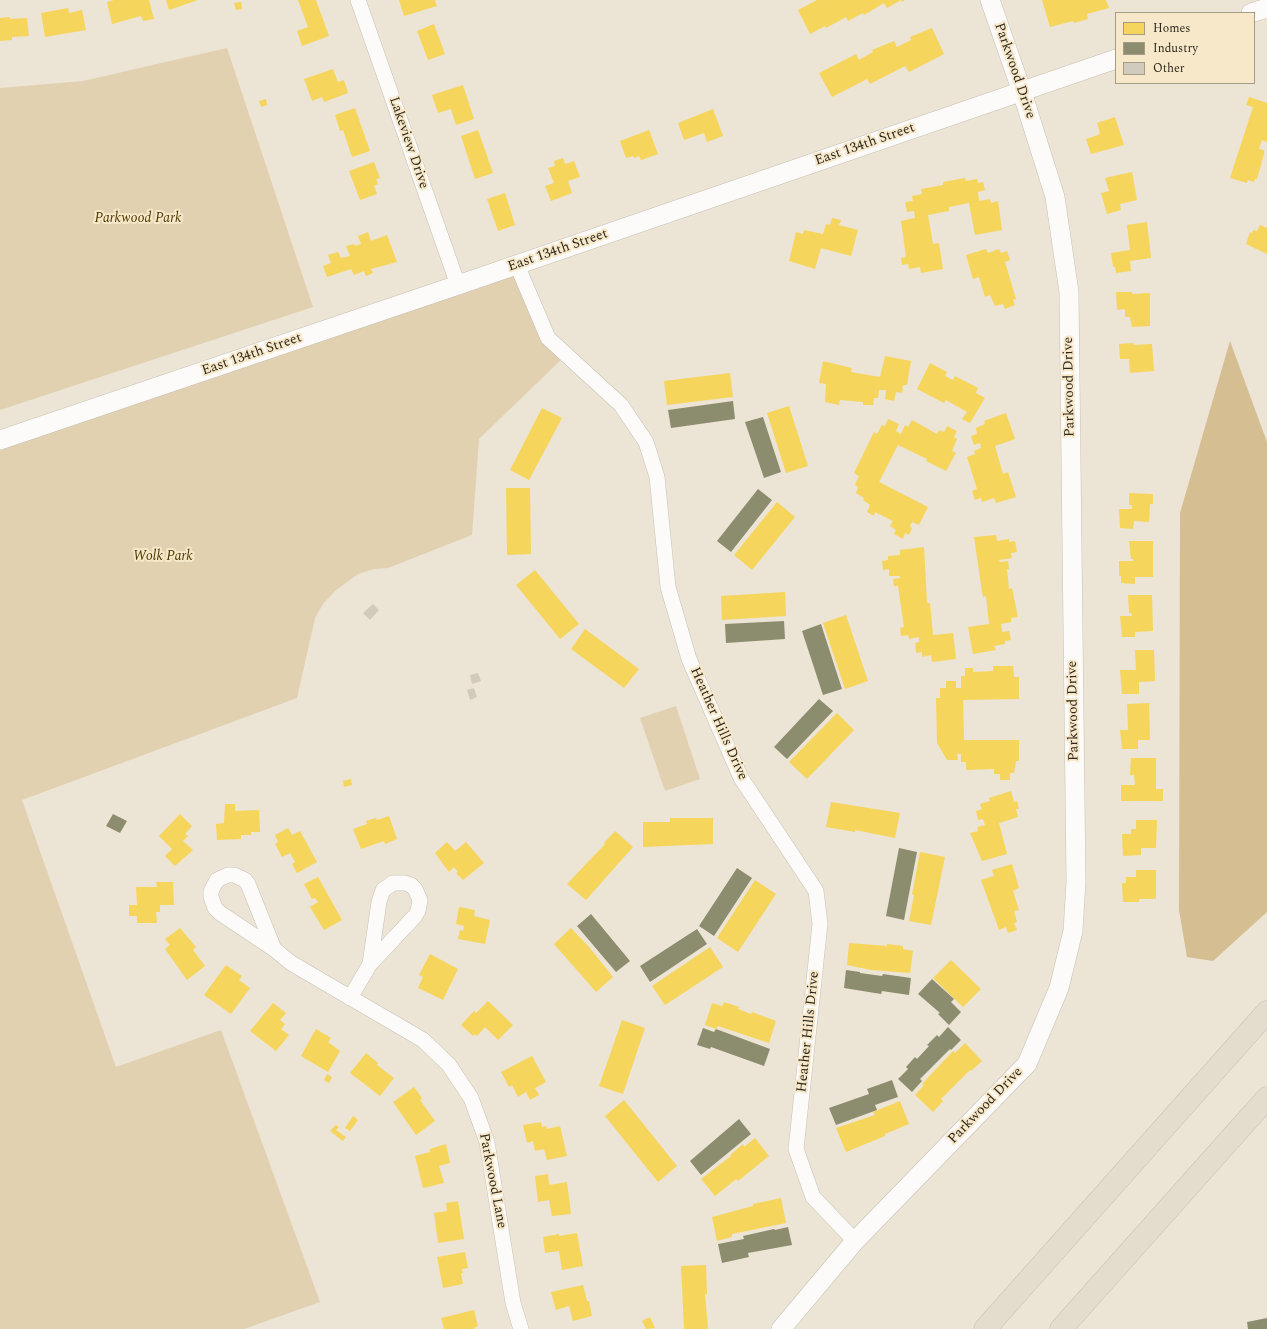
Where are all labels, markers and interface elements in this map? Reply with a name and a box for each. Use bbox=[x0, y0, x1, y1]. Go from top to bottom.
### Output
legend bbox=[1115, 12, 1255, 84]
text: Homes bbox=[1153, 19, 1191, 38]
street label: Parkwood Drive bbox=[990, 21, 1038, 121]
text: Industry bbox=[1153, 39, 1198, 58]
text: Other bbox=[1153, 59, 1185, 78]
street label: Lakeview Drive bbox=[384, 95, 432, 191]
street label: East 134th Street bbox=[813, 120, 917, 170]
park label: Parkwood Park bbox=[94, 211, 182, 227]
street label: East 134th Street bbox=[506, 226, 610, 276]
street label: East 134th Street bbox=[200, 330, 304, 380]
street label: Parkwood Drive bbox=[1061, 337, 1079, 437]
park label: Wolk Park bbox=[133, 549, 193, 565]
street label: Parkwood Drive bbox=[1065, 661, 1083, 761]
street label: Heather Hills Drive bbox=[686, 665, 750, 783]
street label: Heather Hills Drive bbox=[794, 971, 824, 1093]
street label: Parkwood Drive bbox=[945, 1064, 1027, 1148]
street label: Parkwood Lane bbox=[475, 1132, 509, 1230]

